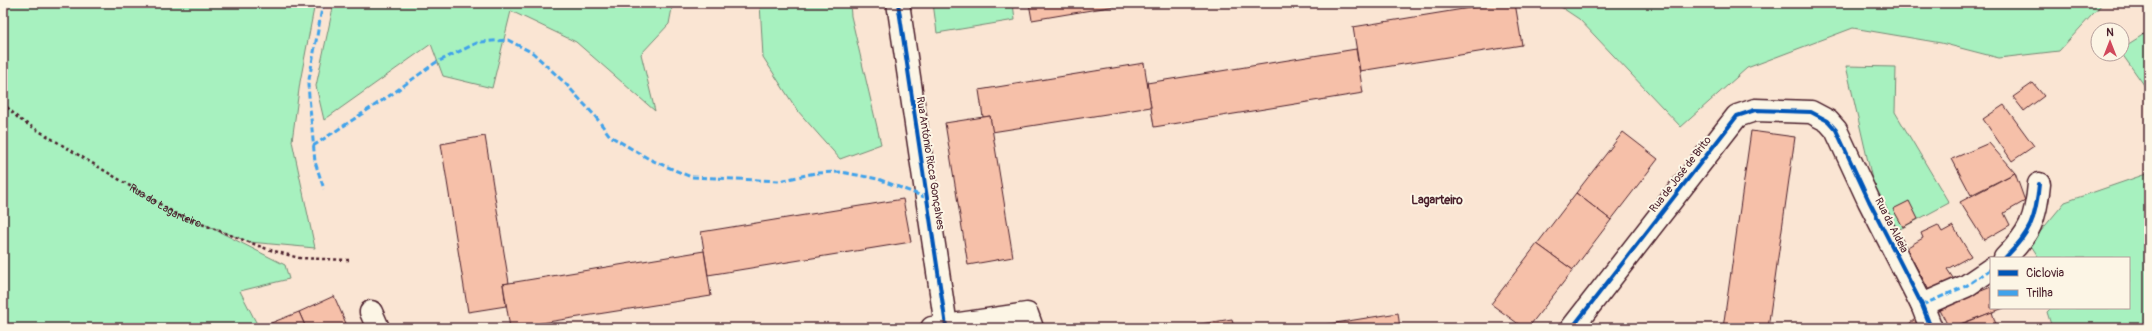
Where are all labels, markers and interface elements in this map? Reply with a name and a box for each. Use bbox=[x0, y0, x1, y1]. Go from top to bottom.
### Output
north arrow bbox=[2090, 22, 2130, 62]
text: N bbox=[2106, 26, 2114, 39]
street label: Rua António Ricca Gonçalves bbox=[914, 96, 947, 231]
street label: Rua de José de Brito bbox=[1647, 134, 1714, 215]
street label: Rua do Lagarteiro bbox=[127, 181, 203, 230]
district label: Lagarteiro bbox=[1411, 193, 1463, 208]
street label: Rua da Aldeia bbox=[1872, 196, 1911, 255]
legend bbox=[1990, 257, 2130, 309]
text: Ciclovia bbox=[2026, 266, 2064, 281]
text: Trilha bbox=[2026, 286, 2053, 301]

